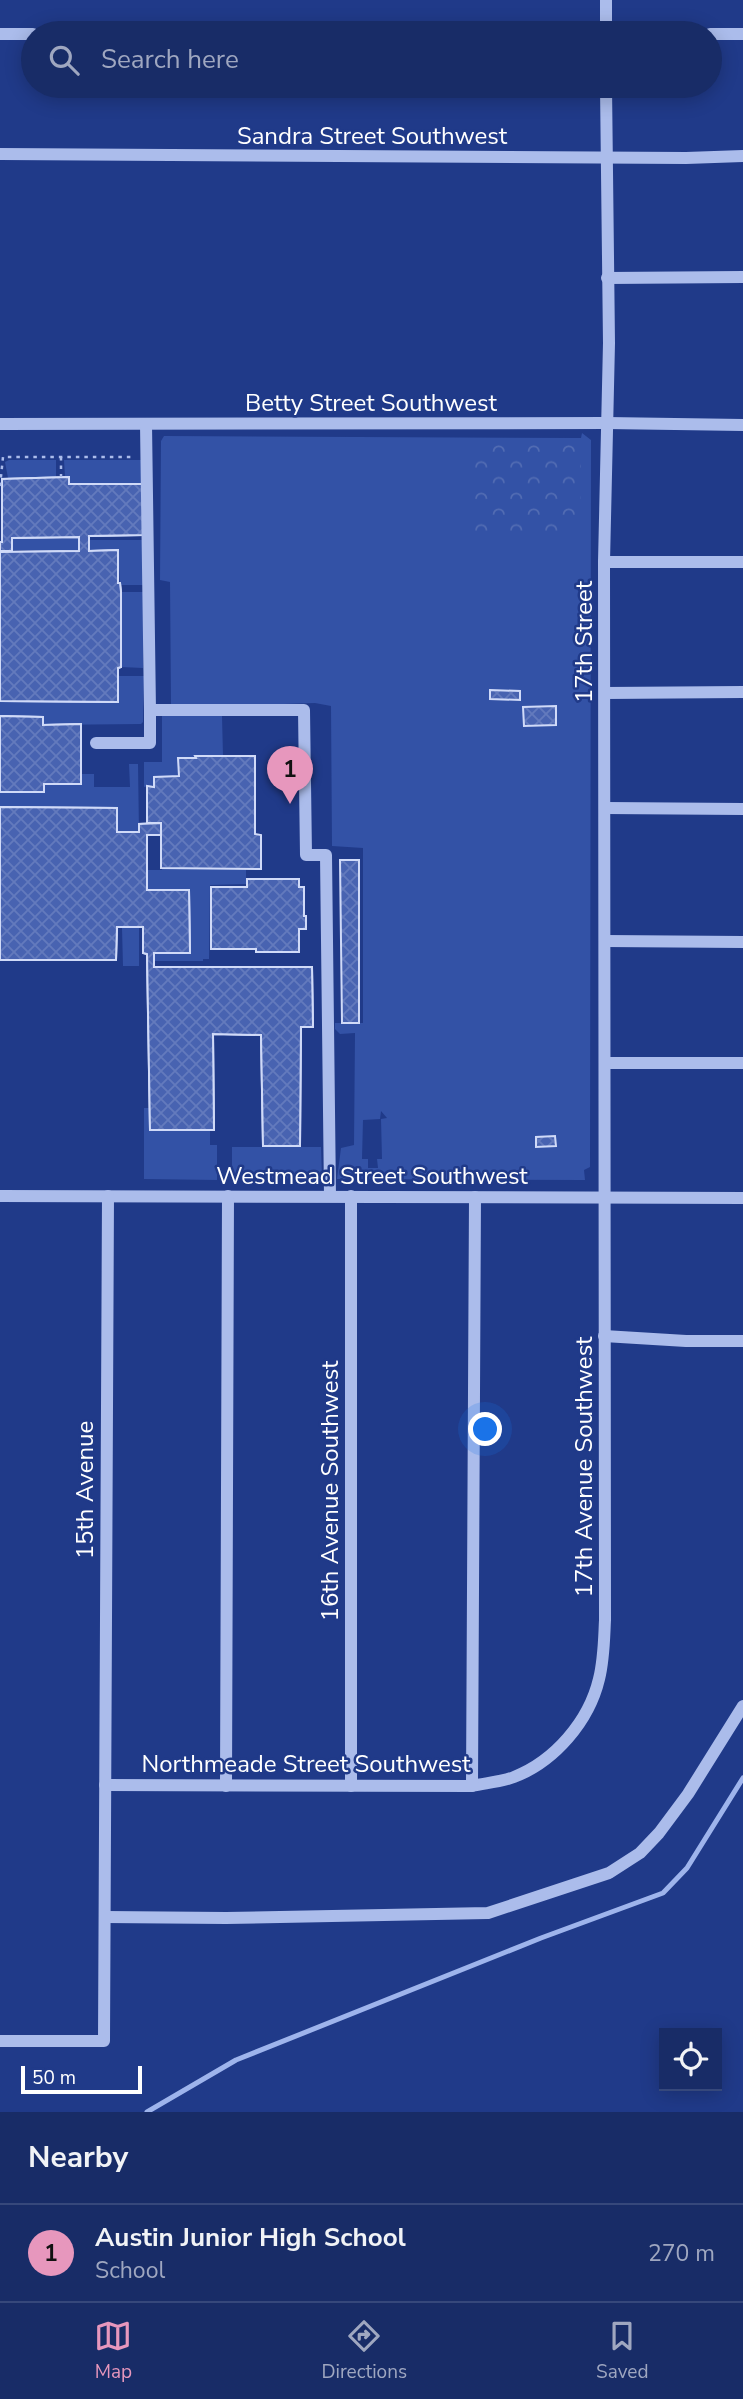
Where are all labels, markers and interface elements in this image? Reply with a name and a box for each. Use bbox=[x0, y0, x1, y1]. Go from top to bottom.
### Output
search box bbox=[21, 21, 722, 98]
icon: search bbox=[45, 41, 83, 79]
text: Search here bbox=[101, 42, 239, 77]
street label: Sandra Street Southwest bbox=[237, 120, 508, 152]
street label: Betty Street Southwest bbox=[245, 387, 498, 419]
street label: 17th Street bbox=[568, 580, 600, 703]
pin: 1 bbox=[267, 746, 313, 804]
street label: Westmead Street Southwest bbox=[216, 1160, 528, 1192]
street label: 17th Avenue Southwest bbox=[568, 1336, 600, 1597]
street label: 16th Avenue Southwest bbox=[314, 1360, 346, 1621]
your location bbox=[468, 1412, 502, 1446]
street label: 15th Avenue bbox=[69, 1421, 101, 1559]
street label: Northmeade Street Southwest bbox=[141, 1748, 471, 1780]
map controls bbox=[659, 2028, 722, 2091]
button: locate bbox=[659, 2028, 722, 2091]
scale bar bbox=[21, 2063, 142, 2095]
text: 50 m bbox=[32, 2065, 76, 2091]
text: Nearby bbox=[28, 2137, 128, 2178]
text: Austin Junior High School bbox=[95, 2220, 406, 2255]
text: 1 bbox=[44, 2238, 58, 2269]
text: 270 m bbox=[648, 2238, 715, 2269]
text: School bbox=[95, 2255, 165, 2286]
tab: Map bbox=[94, 2317, 132, 2385]
tab: Directions bbox=[321, 2317, 407, 2385]
tab: Saved bbox=[596, 2317, 649, 2385]

